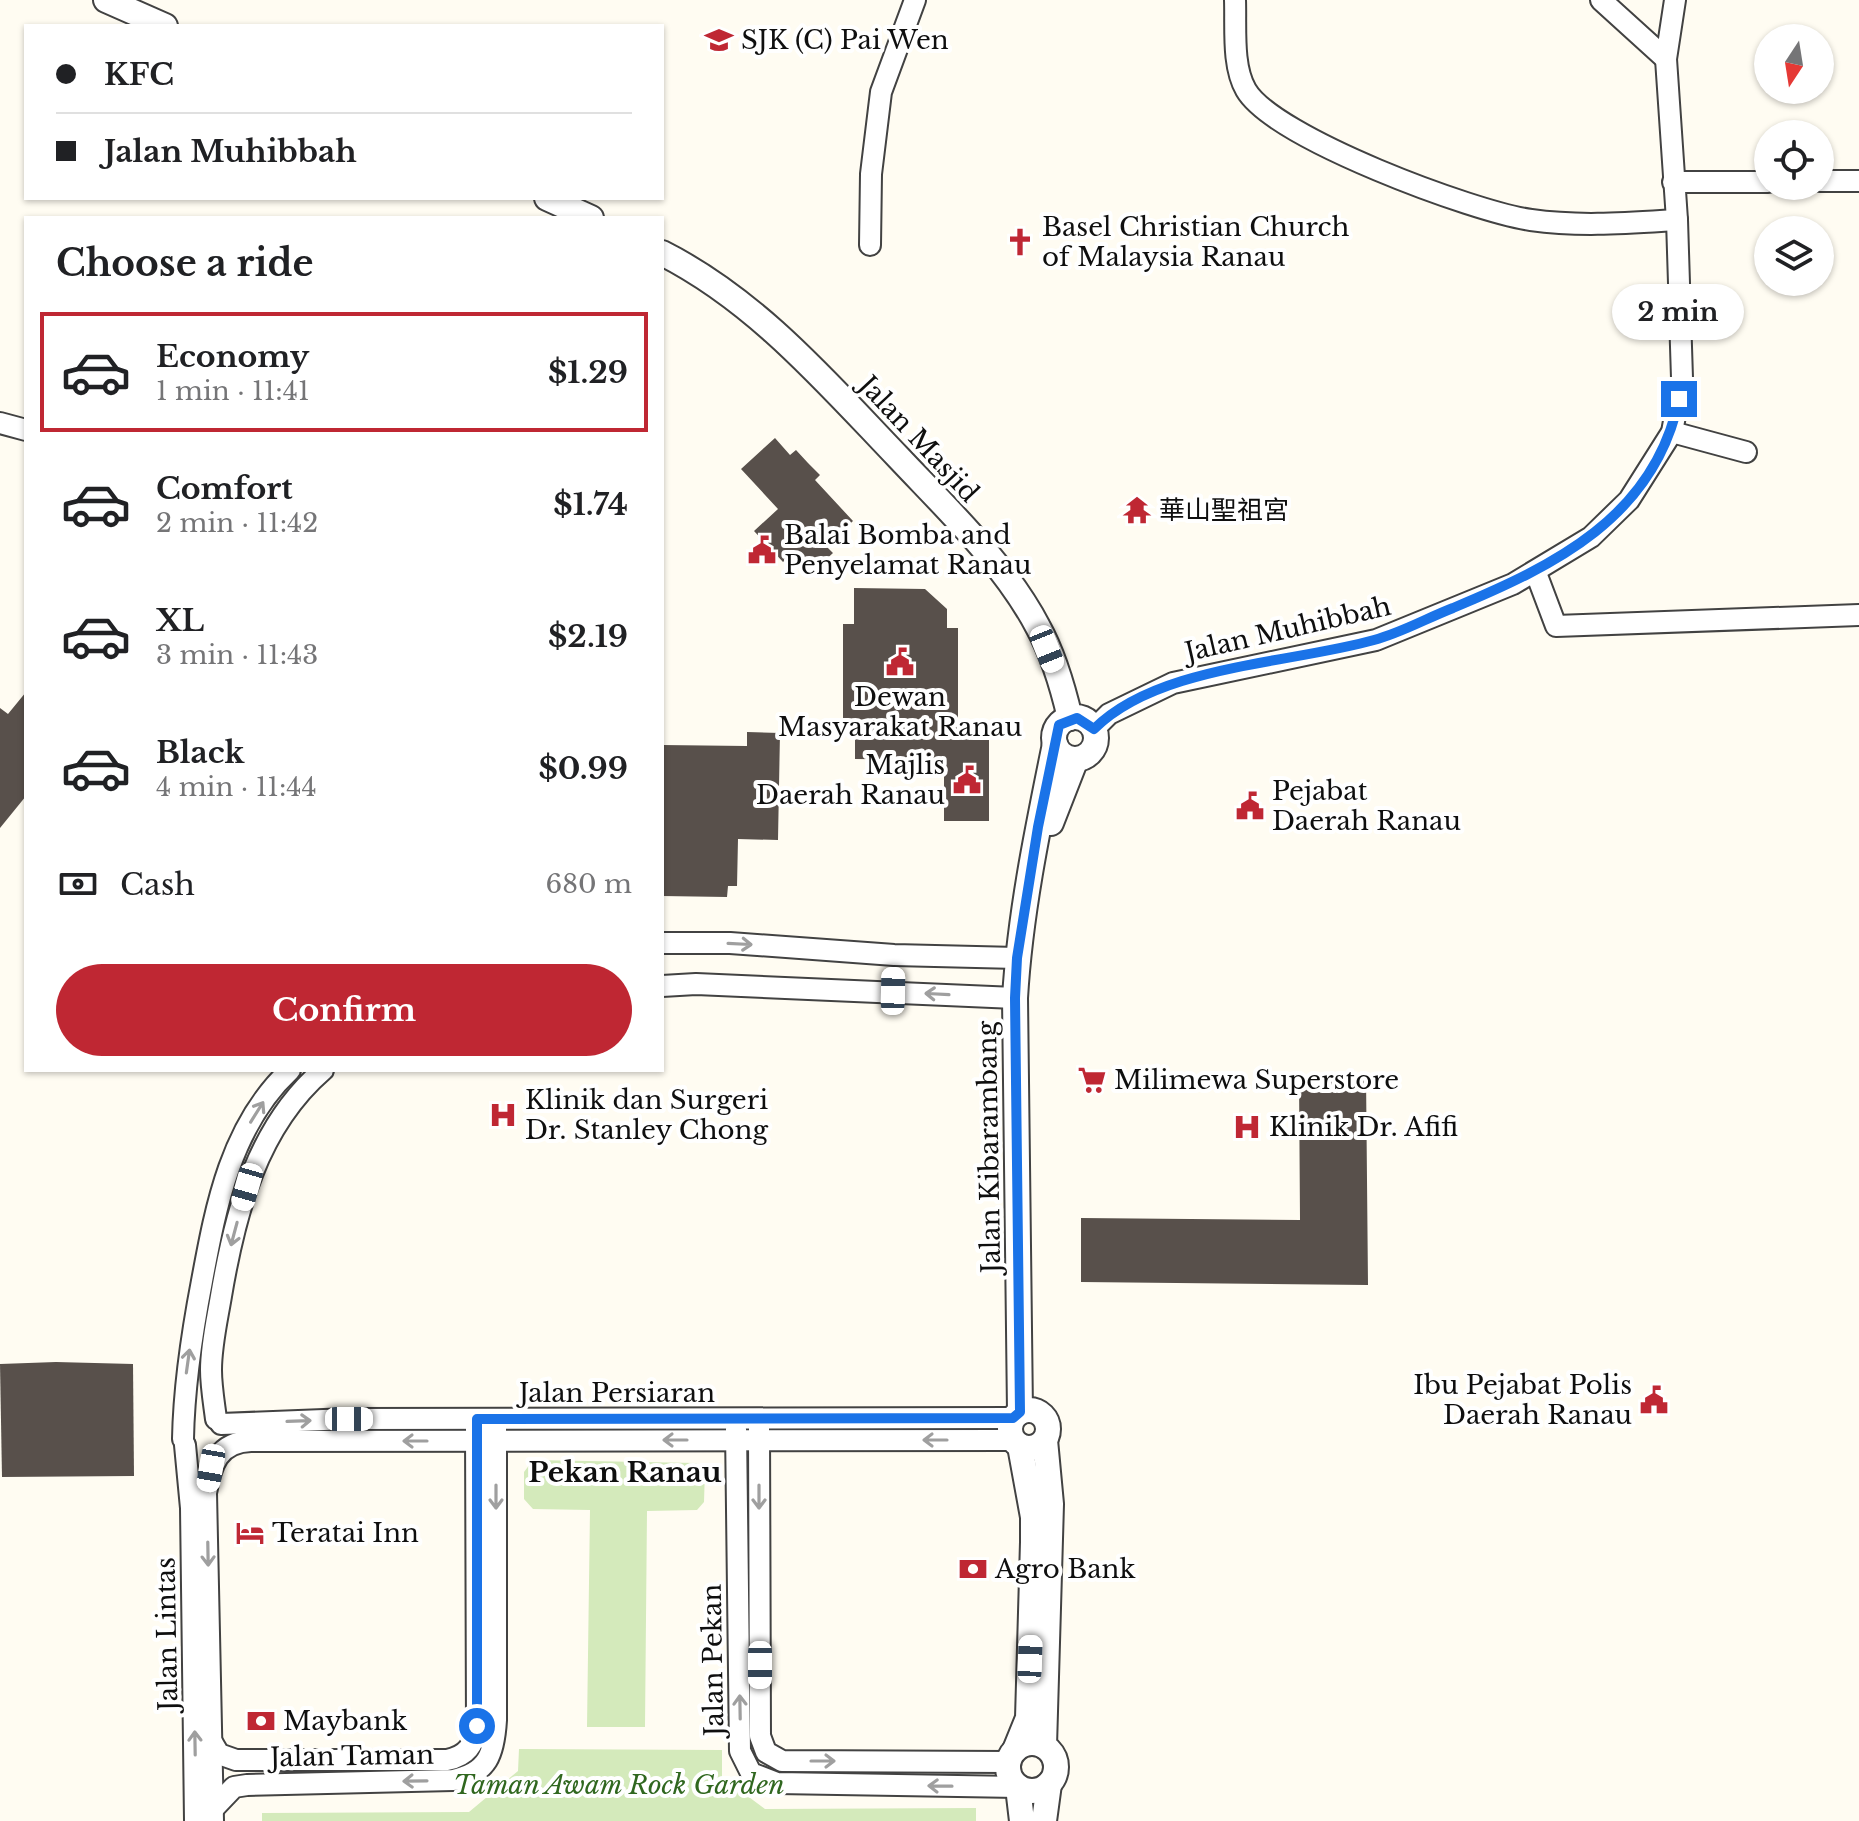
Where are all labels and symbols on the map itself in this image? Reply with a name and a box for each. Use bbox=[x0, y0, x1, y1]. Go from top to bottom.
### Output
place label: SJK (C) Pai Wen bbox=[741, 24, 949, 56]
north arrow bbox=[1754, 24, 1834, 104]
school or university icon: SJK (C) Pai Wen bbox=[704, 25, 734, 55]
place label: Basel Christian Church of Malaysia Ranau bbox=[1042, 211, 1349, 273]
church icon: Basel Christian Church of Malaysia Ranau bbox=[1005, 227, 1035, 257]
callout: 2 min bbox=[1613, 283, 1745, 339]
street label: Jalan Masjid bbox=[850, 367, 986, 509]
route end bbox=[1661, 381, 1697, 417]
place label: 華山聖祖宮 bbox=[1159, 494, 1289, 526]
temple icon: 華山聖祖宮 bbox=[1122, 495, 1152, 525]
place label: Balai Bomba and Penyelamat Ranau bbox=[784, 519, 1031, 581]
public building icon: Balai Bomba and Penyelamat Ranau bbox=[747, 535, 777, 565]
street label: Jalan Muhibbah bbox=[1179, 590, 1394, 669]
car bbox=[1027, 622, 1067, 676]
public building icon: Dewan Masyarakat Ranau bbox=[885, 647, 915, 677]
place label: Dewan Masyarakat Ranau bbox=[778, 681, 1022, 743]
place label: Majlis Daerah Ranau bbox=[756, 749, 945, 811]
public building icon: Majlis Daerah Ranau bbox=[952, 765, 982, 795]
place label: Pejabat Daerah Ranau bbox=[1272, 775, 1461, 837]
public building icon: Pejabat Daerah Ranau bbox=[1235, 791, 1265, 821]
one-way arrow bbox=[726, 937, 753, 952]
car bbox=[881, 967, 905, 1015]
one-way arrow bbox=[924, 986, 951, 1001]
street label: Jalan Kibarambang bbox=[971, 1020, 1007, 1276]
place label: Milimewa Superstore bbox=[1114, 1064, 1399, 1096]
supermarket icon: Milimewa Superstore bbox=[1077, 1065, 1107, 1095]
place label: Klinik dan Surgeri Dr. Stanley Chong bbox=[525, 1084, 769, 1146]
hospital icon: Klinik dan Surgeri Dr. Stanley Chong bbox=[488, 1100, 518, 1130]
one-way arrow bbox=[249, 1101, 265, 1124]
place label: Klinik Dr. Afifi bbox=[1269, 1111, 1458, 1143]
hospital icon: Klinik Dr. Afifi bbox=[1232, 1112, 1262, 1142]
car bbox=[229, 1161, 265, 1213]
one-way arrow bbox=[225, 1220, 240, 1246]
one-way arrow bbox=[181, 1349, 196, 1374]
place label: Ibu Pejabat Polis Daerah Ranau bbox=[1413, 1369, 1632, 1431]
street label: Jalan Persiaran bbox=[516, 1377, 715, 1409]
public building icon: Ibu Pejabat Polis Daerah Ranau bbox=[1639, 1385, 1669, 1415]
car bbox=[325, 1407, 373, 1431]
one-way arrow bbox=[285, 1414, 312, 1429]
one-way arrow bbox=[662, 1432, 689, 1448]
one-way arrow bbox=[922, 1432, 949, 1448]
one-way arrow bbox=[402, 1433, 429, 1449]
car bbox=[195, 1442, 227, 1494]
district label: Pekan Ranau bbox=[528, 1455, 722, 1490]
one-way arrow bbox=[488, 1483, 504, 1510]
one-way arrow bbox=[751, 1483, 767, 1510]
place label: Teratai Inn bbox=[272, 1517, 419, 1549]
hotel icon: Teratai Inn bbox=[235, 1518, 265, 1548]
one-way arrow bbox=[200, 1540, 215, 1567]
place label: Agro Bank bbox=[994, 1553, 1136, 1585]
bank icon: Agro Bank bbox=[958, 1554, 988, 1584]
street label: Jalan Lintas bbox=[150, 1557, 184, 1714]
street label: Jalan Pekan bbox=[696, 1583, 730, 1739]
car bbox=[1017, 1635, 1043, 1683]
car bbox=[748, 1641, 772, 1689]
one-way arrow bbox=[732, 1694, 747, 1721]
place label: Maybank bbox=[283, 1705, 407, 1737]
bank icon: Maybank bbox=[246, 1706, 276, 1736]
route start bbox=[459, 1708, 495, 1744]
one-way arrow bbox=[187, 1730, 203, 1757]
street label: Jalan Taman bbox=[267, 1739, 434, 1773]
one-way arrow bbox=[809, 1753, 836, 1769]
park label: Taman Awam Rock Garden bbox=[454, 1769, 784, 1801]
one-way arrow bbox=[402, 1773, 429, 1789]
one-way arrow bbox=[927, 1778, 954, 1793]

